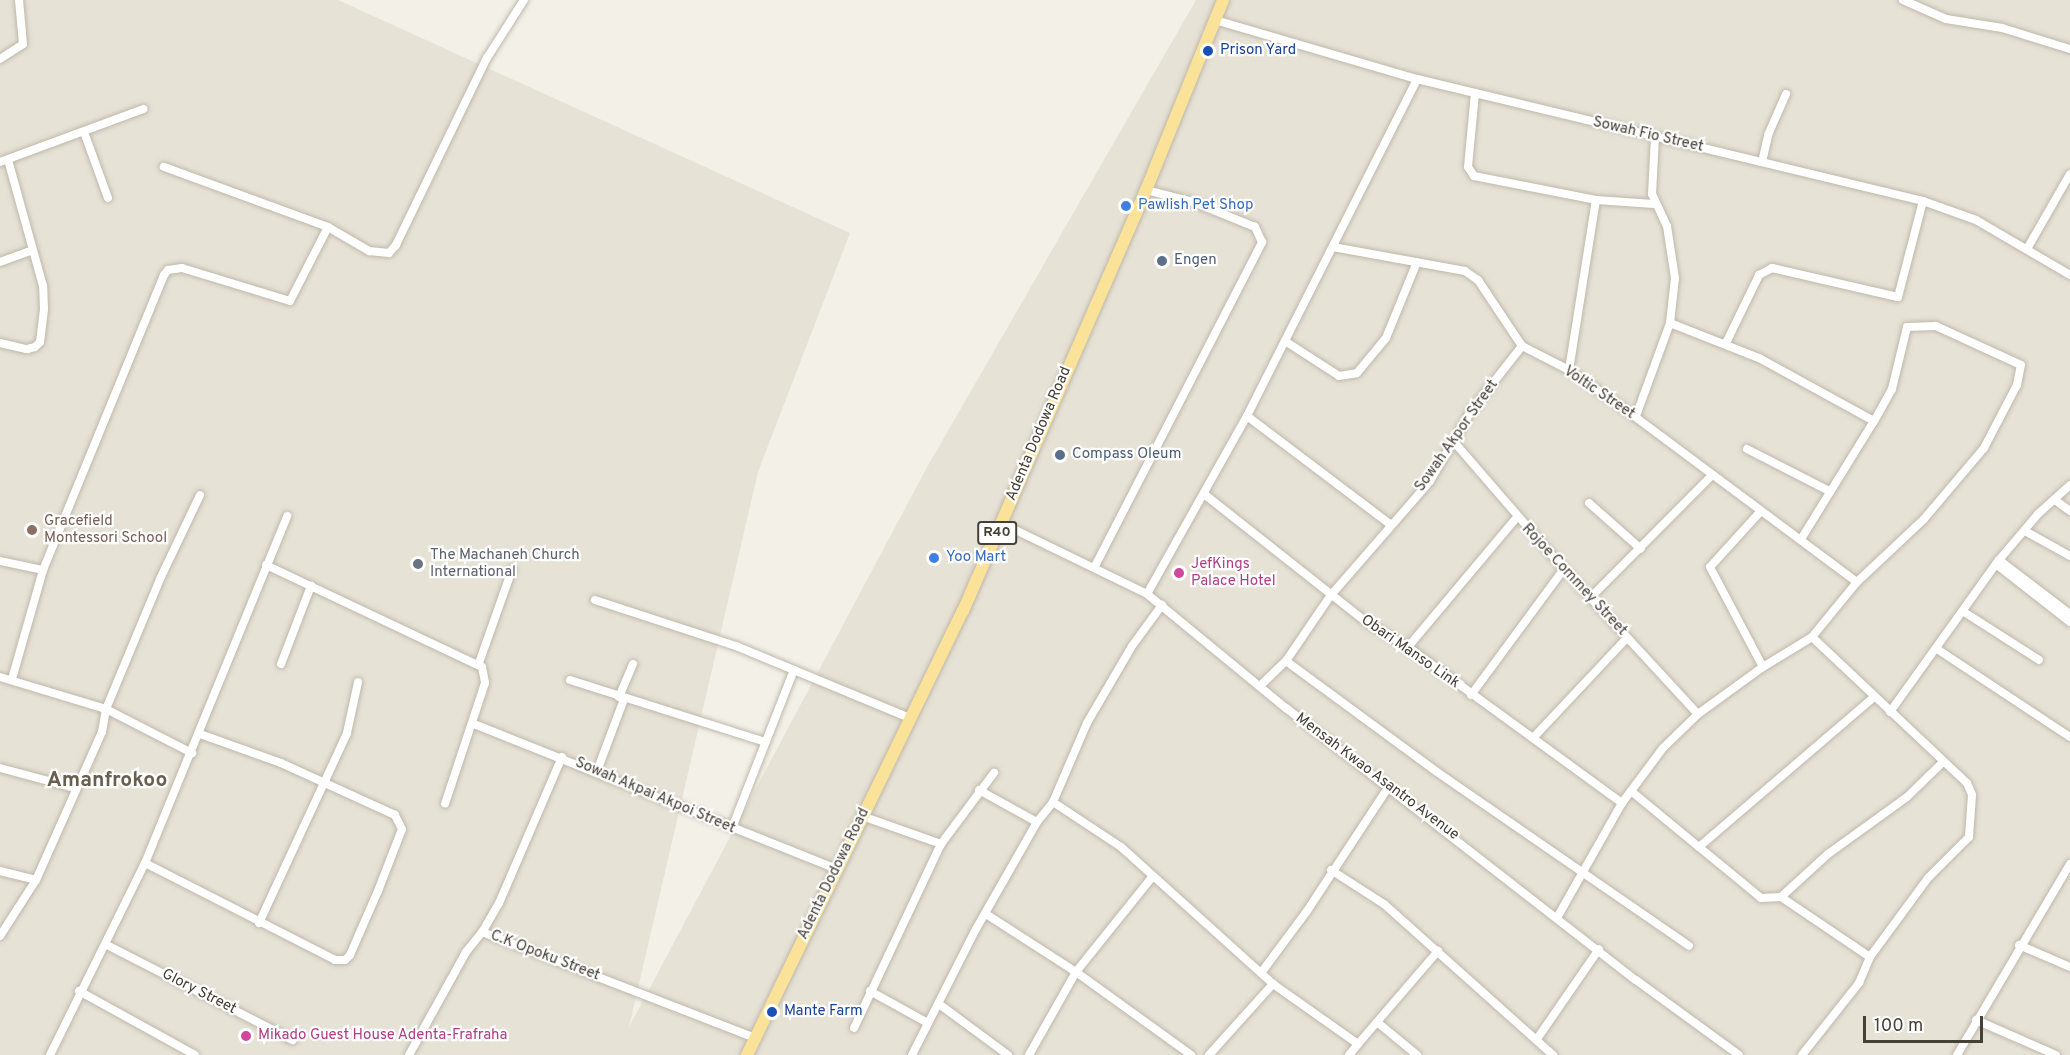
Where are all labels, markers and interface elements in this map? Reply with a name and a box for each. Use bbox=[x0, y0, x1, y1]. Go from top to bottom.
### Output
place label: Prison Yard bbox=[1220, 42, 1297, 60]
marker: Prison Yard bbox=[1201, 44, 1215, 58]
street label: Sowah Fio Street bbox=[1591, 114, 1705, 156]
place label: Pawlish Pet Shop bbox=[1138, 197, 1253, 215]
marker: Pawlish Pet Shop bbox=[1119, 199, 1133, 213]
place label: Engen bbox=[1174, 252, 1217, 270]
marker: Engen bbox=[1155, 254, 1169, 268]
street label: Voltic Street bbox=[1560, 363, 1638, 423]
street label: Adenta Dodowa Road bbox=[1003, 364, 1075, 504]
street label: Sowah Akpor Street bbox=[1411, 376, 1503, 496]
place label: Compass Oleum bbox=[1072, 446, 1181, 464]
marker: Compass Oleum bbox=[1053, 448, 1067, 462]
place label: Gracefield Montessori School bbox=[44, 512, 167, 547]
street label: Rojoe Commey Street bbox=[1517, 520, 1631, 640]
road number: R40 bbox=[976, 522, 1018, 544]
marker: Gracefield Montessori School bbox=[25, 523, 39, 537]
place label: The Machaneh Church International bbox=[430, 546, 580, 581]
place label: Yoo Mart bbox=[946, 549, 1006, 567]
marker: Yoo Mart bbox=[927, 551, 941, 565]
place label: JefKings Palace Hotel bbox=[1191, 555, 1276, 590]
marker: The Machaneh Church International bbox=[411, 557, 425, 571]
marker: JefKings Palace Hotel bbox=[1172, 566, 1186, 580]
street label: Obari Manso Link bbox=[1357, 611, 1463, 693]
street label: Mensah Kwao Asantro Avenue bbox=[1291, 709, 1463, 845]
street label: Sowah Akpai Akpoi Street bbox=[572, 754, 738, 838]
district label: Amanfrokoo bbox=[47, 768, 167, 794]
street label: Adenta Dodowa Road bbox=[794, 805, 874, 943]
street label: C.K Opoku Street bbox=[488, 927, 602, 985]
street label: Glory Street bbox=[159, 966, 239, 1018]
place label: Mante Farm bbox=[784, 1003, 863, 1021]
scale bar bbox=[1866, 1004, 1986, 1042]
marker: Mante Farm bbox=[765, 1005, 779, 1019]
text: 100 m bbox=[1874, 1015, 1923, 1038]
place label: Mikado Guest House Adenta-Frafraha bbox=[258, 1027, 508, 1045]
marker: Mikado Guest House Adenta-Frafraha bbox=[239, 1029, 253, 1043]

